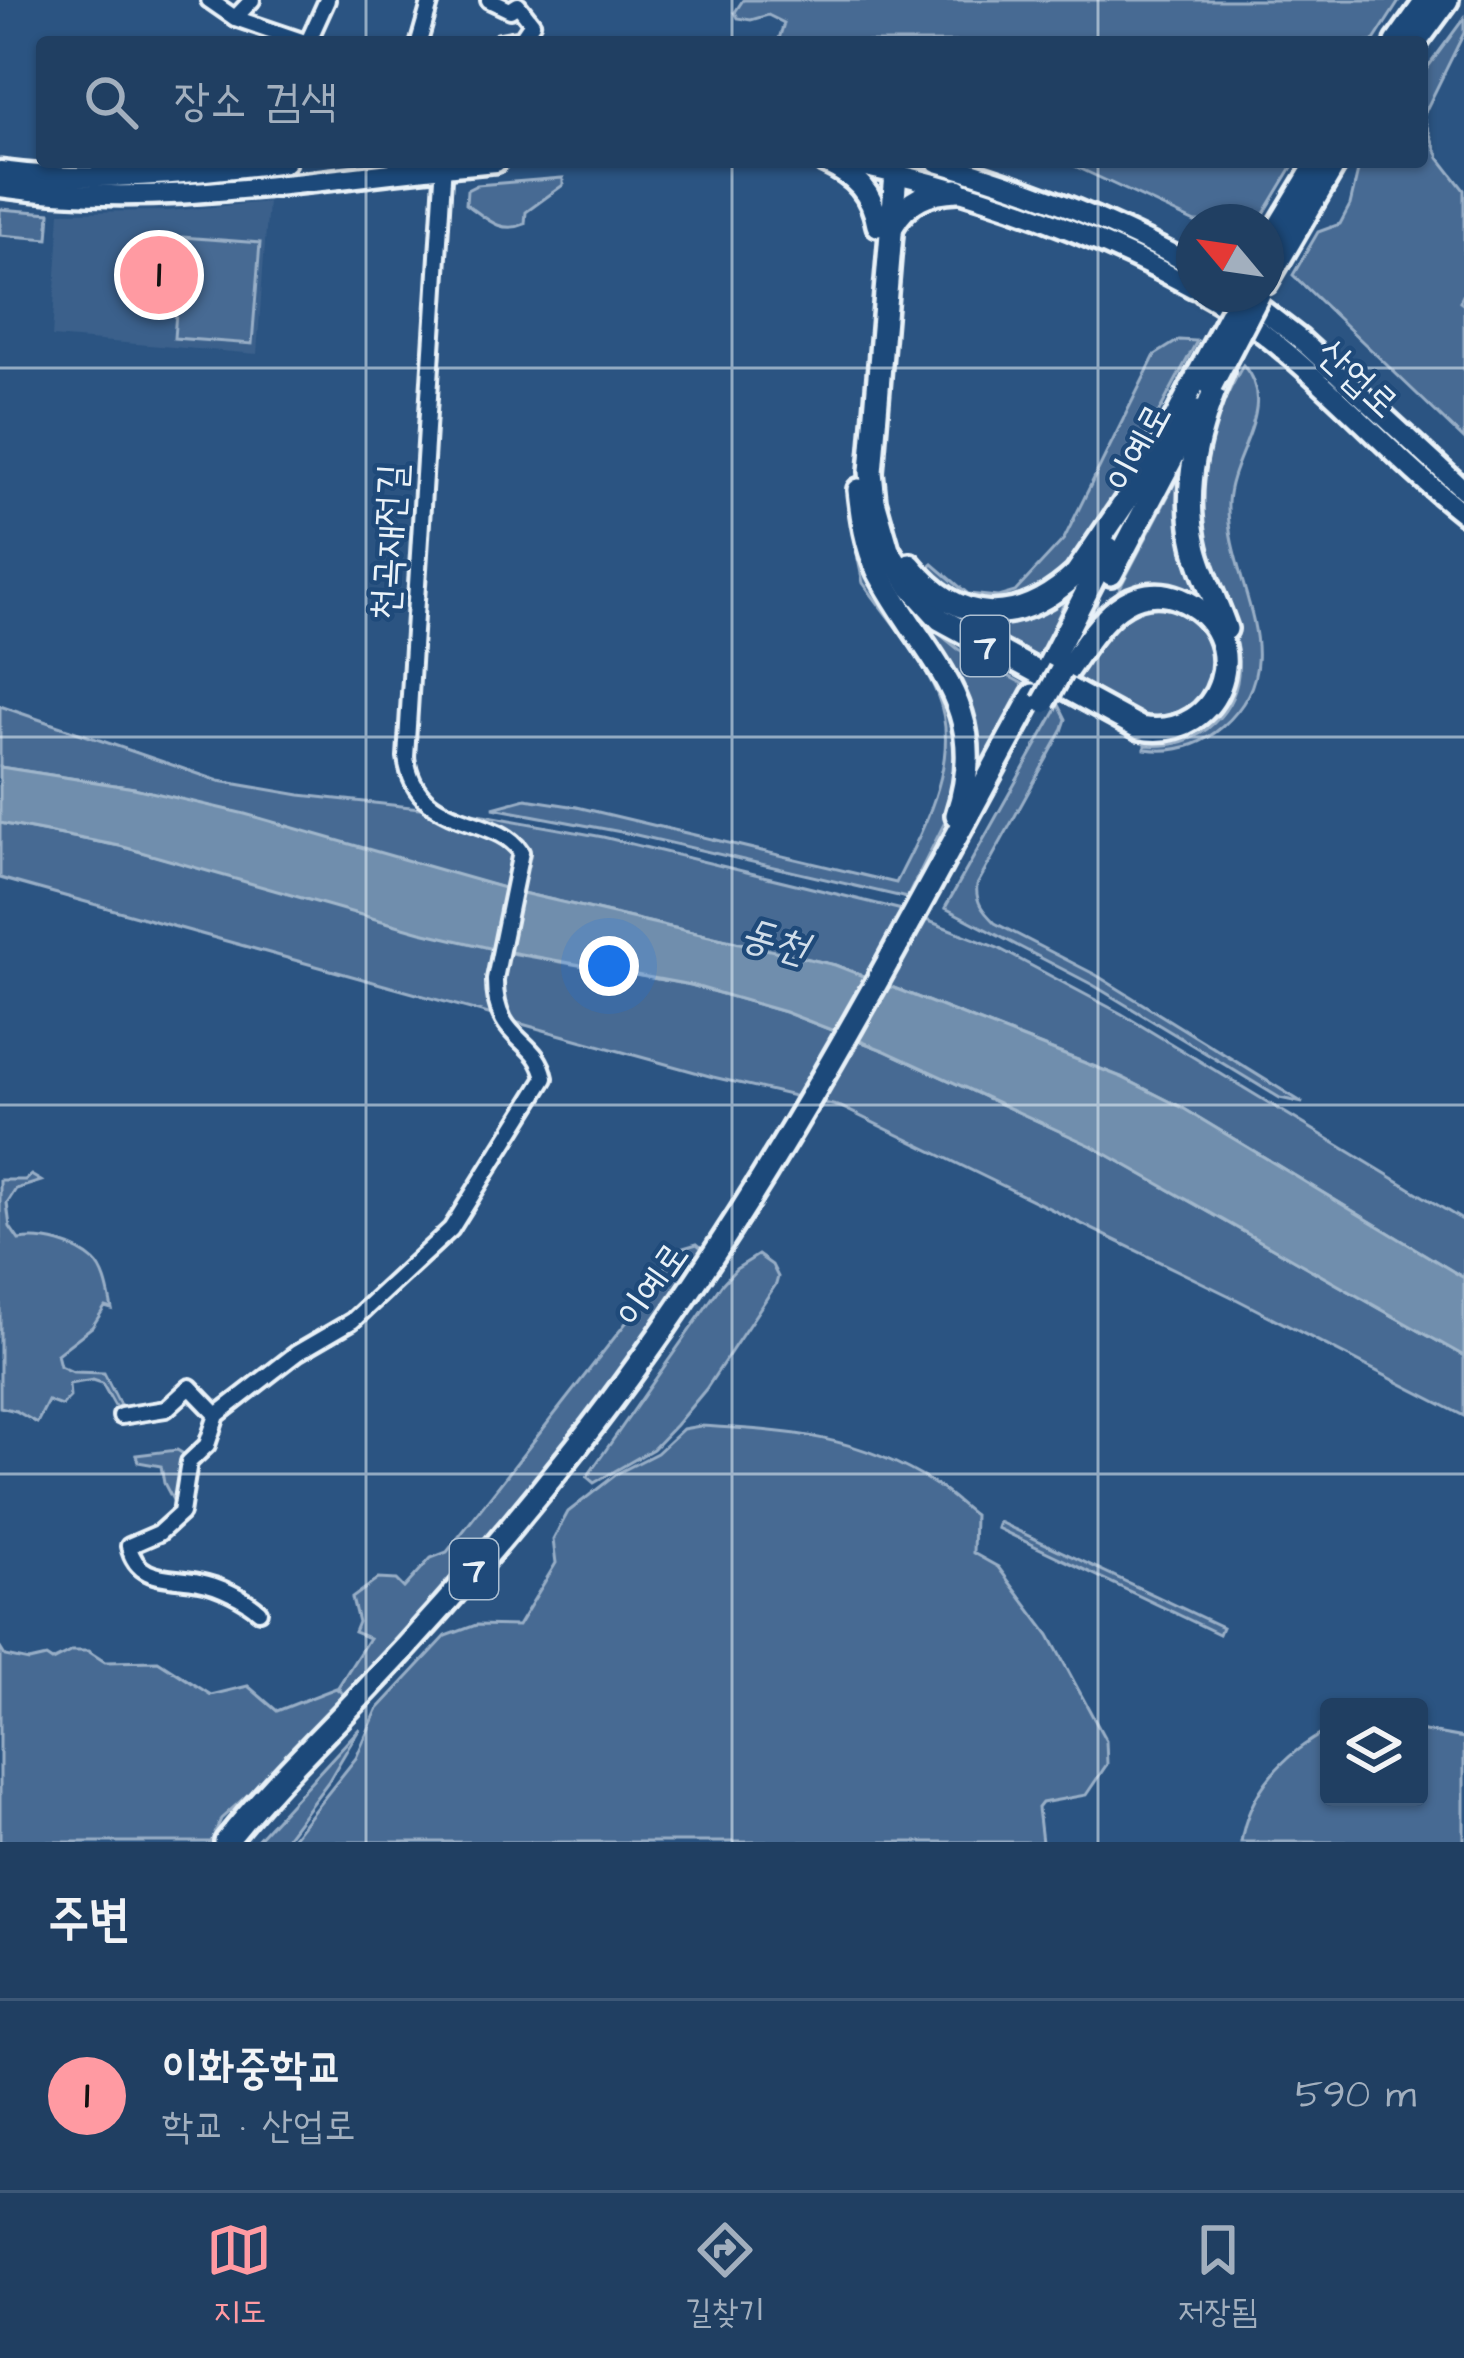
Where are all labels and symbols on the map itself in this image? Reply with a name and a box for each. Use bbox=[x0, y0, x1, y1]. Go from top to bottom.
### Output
north arrow bbox=[1176, 204, 1284, 312]
pin: 1 bbox=[120, 230, 198, 320]
street label: 산업로 bbox=[1304, 327, 1410, 431]
street label: 이예로 bbox=[1094, 394, 1186, 503]
street label: 천곡재전길 bbox=[359, 462, 421, 622]
road number: 7 bbox=[961, 616, 1009, 676]
water label: 동천 bbox=[734, 905, 819, 980]
your location bbox=[579, 936, 639, 996]
street label: 이예로 bbox=[604, 1232, 703, 1340]
road number: 7 bbox=[450, 1539, 498, 1599]

